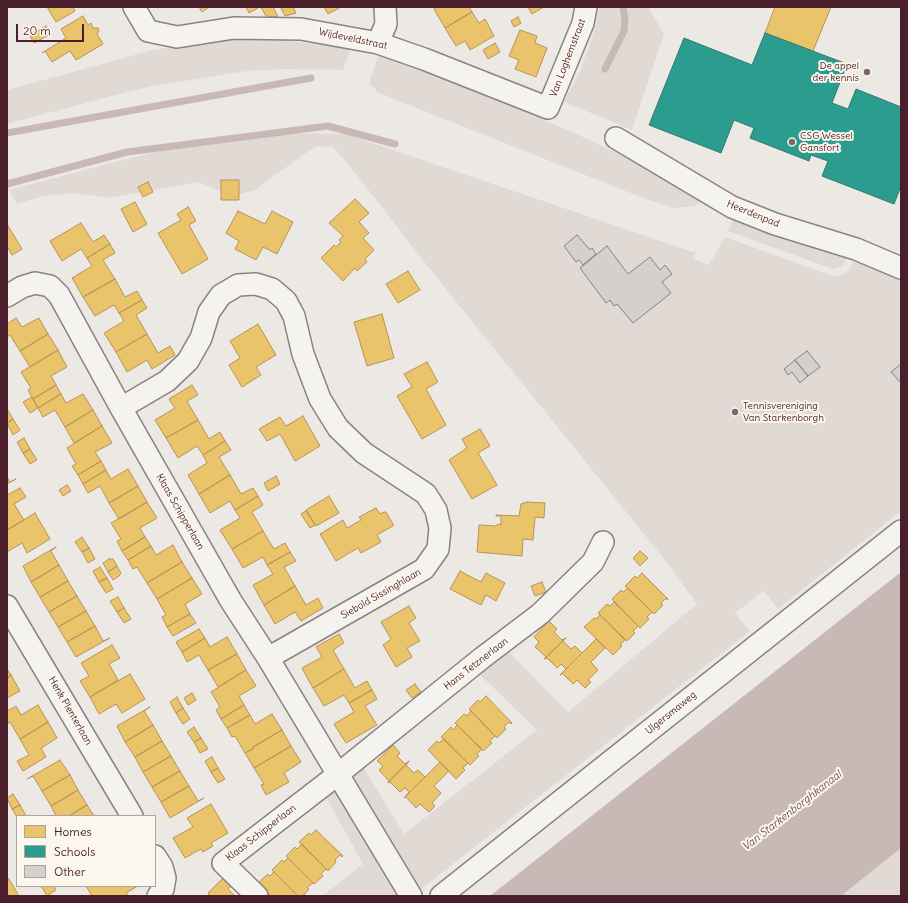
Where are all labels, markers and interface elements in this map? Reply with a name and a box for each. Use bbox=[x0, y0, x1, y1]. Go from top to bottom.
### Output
scale bar bbox=[18, 16, 86, 42]
street label: Van Loghemstraat bbox=[548, 17, 588, 99]
text: 20 m bbox=[23, 23, 51, 38]
street label: Wijdeveldstraat bbox=[318, 26, 388, 52]
place label: De appel der kennis bbox=[813, 60, 859, 84]
marker: De appel der kennis bbox=[862, 67, 872, 77]
place label: CSG Wessel Gansfort bbox=[800, 130, 853, 154]
marker: CSG Wessel Gansfort bbox=[787, 137, 797, 147]
street label: Heerdenpad bbox=[725, 198, 781, 230]
place label: Tennisvereniging Van Starkenborgh bbox=[743, 400, 824, 424]
marker: Tennisvereniging Van Starkenborgh bbox=[730, 407, 740, 417]
street label: Klaas Schipperlaan bbox=[153, 472, 207, 552]
street label: Siebold Sissinghlaan bbox=[339, 566, 423, 622]
street label: Hans Tetznerlaan bbox=[441, 635, 511, 693]
street label: Henk Plenterlaan bbox=[45, 675, 95, 747]
street label: Ulgersmaweg bbox=[643, 689, 699, 737]
water label: Van Starkenborghkanaal bbox=[740, 768, 844, 854]
street label: Klaas Schipperlaan bbox=[224, 802, 298, 864]
legend bbox=[16, 815, 156, 887]
text: Homes bbox=[54, 824, 92, 839]
text: Schools bbox=[54, 844, 95, 859]
text: Other bbox=[54, 864, 86, 879]

